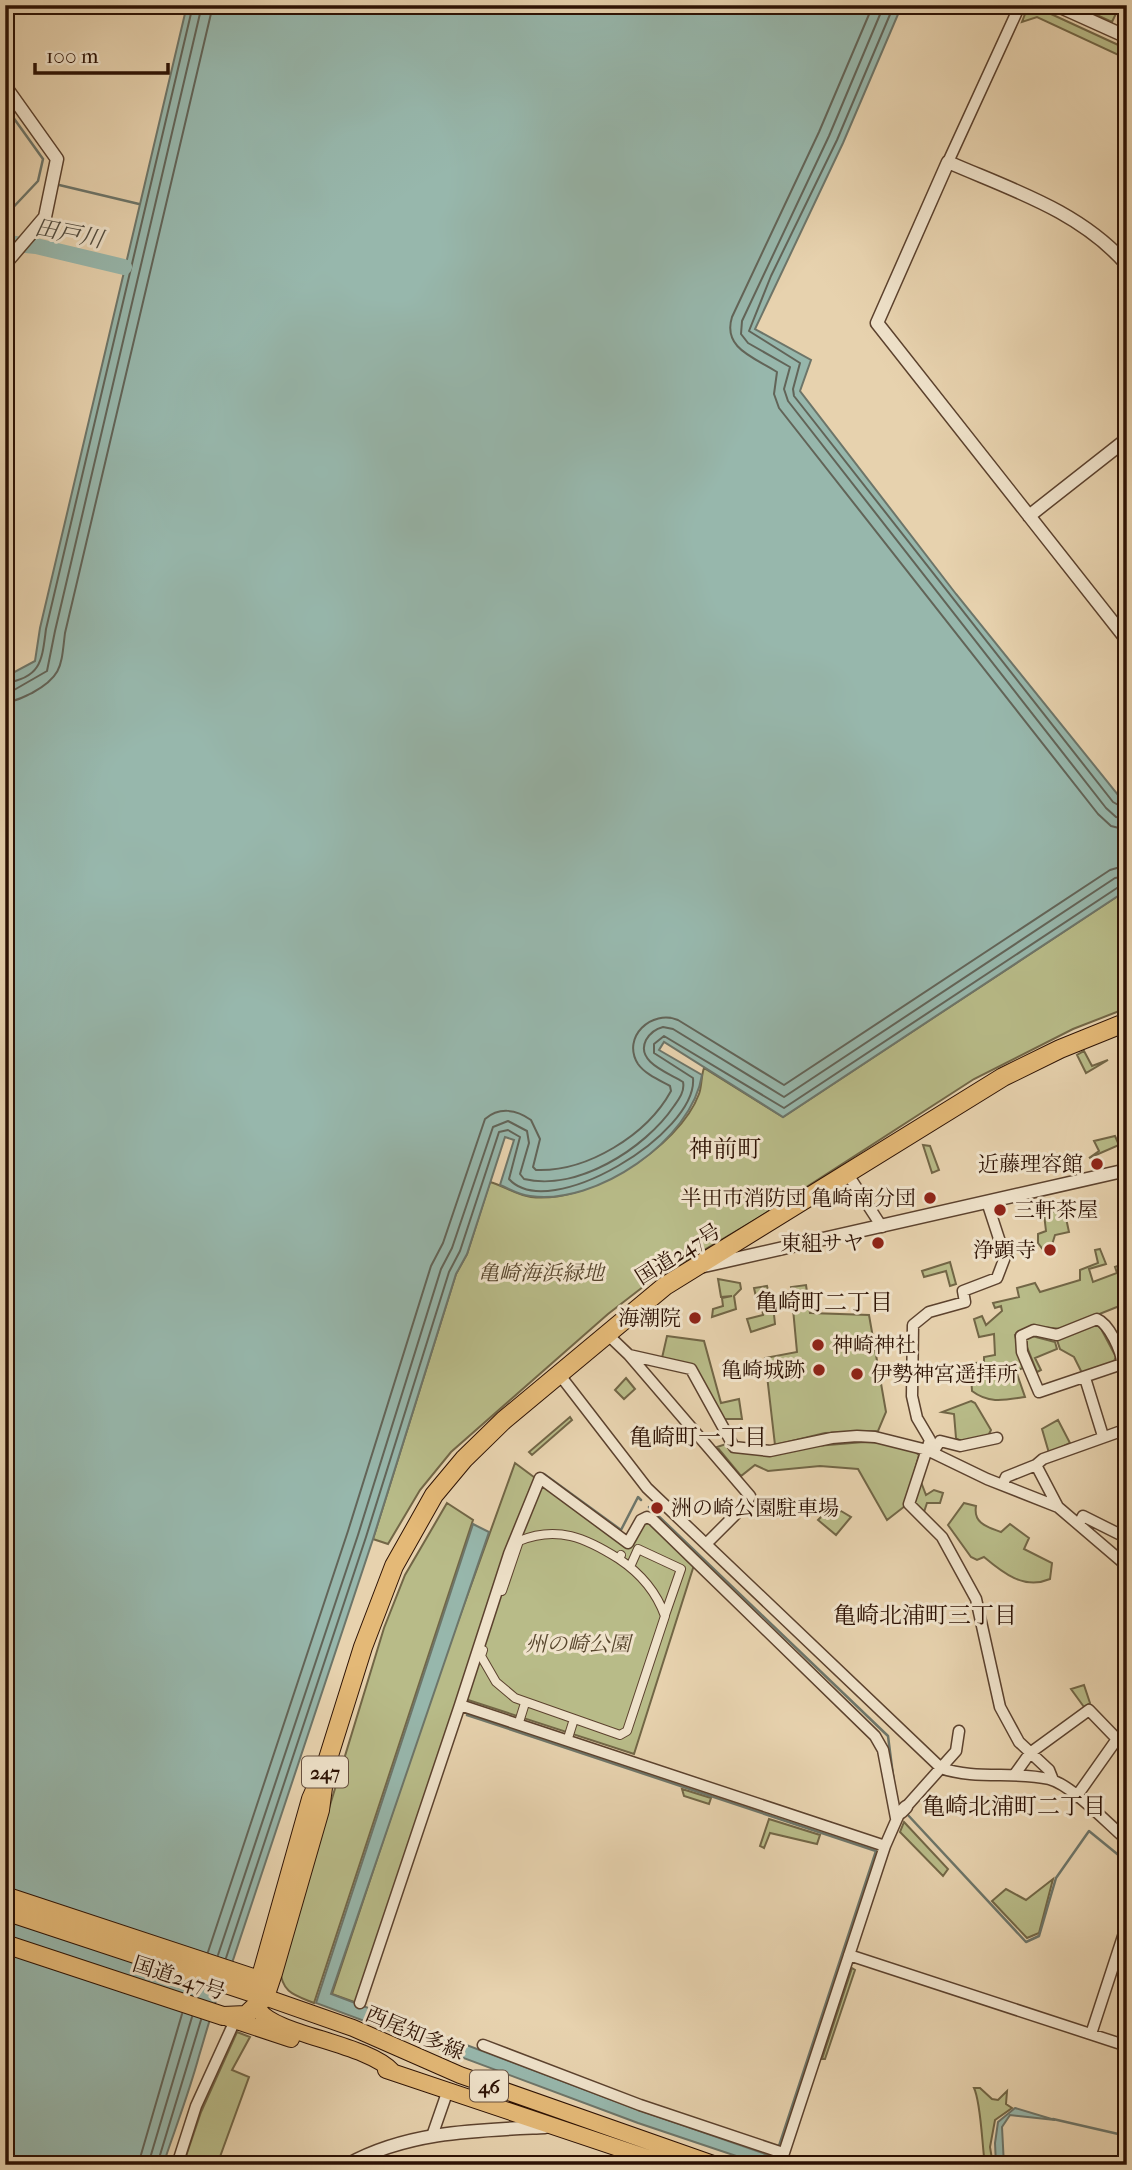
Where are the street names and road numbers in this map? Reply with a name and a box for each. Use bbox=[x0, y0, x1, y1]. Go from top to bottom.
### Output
street label: 国道247号 bbox=[631, 1218, 725, 1290]
road number: 247 bbox=[302, 1756, 348, 1788]
street label: 国道247号 bbox=[130, 1952, 228, 2004]
street label: 西尾知多線 bbox=[362, 2001, 468, 2065]
road number: 46 bbox=[470, 2070, 508, 2102]

